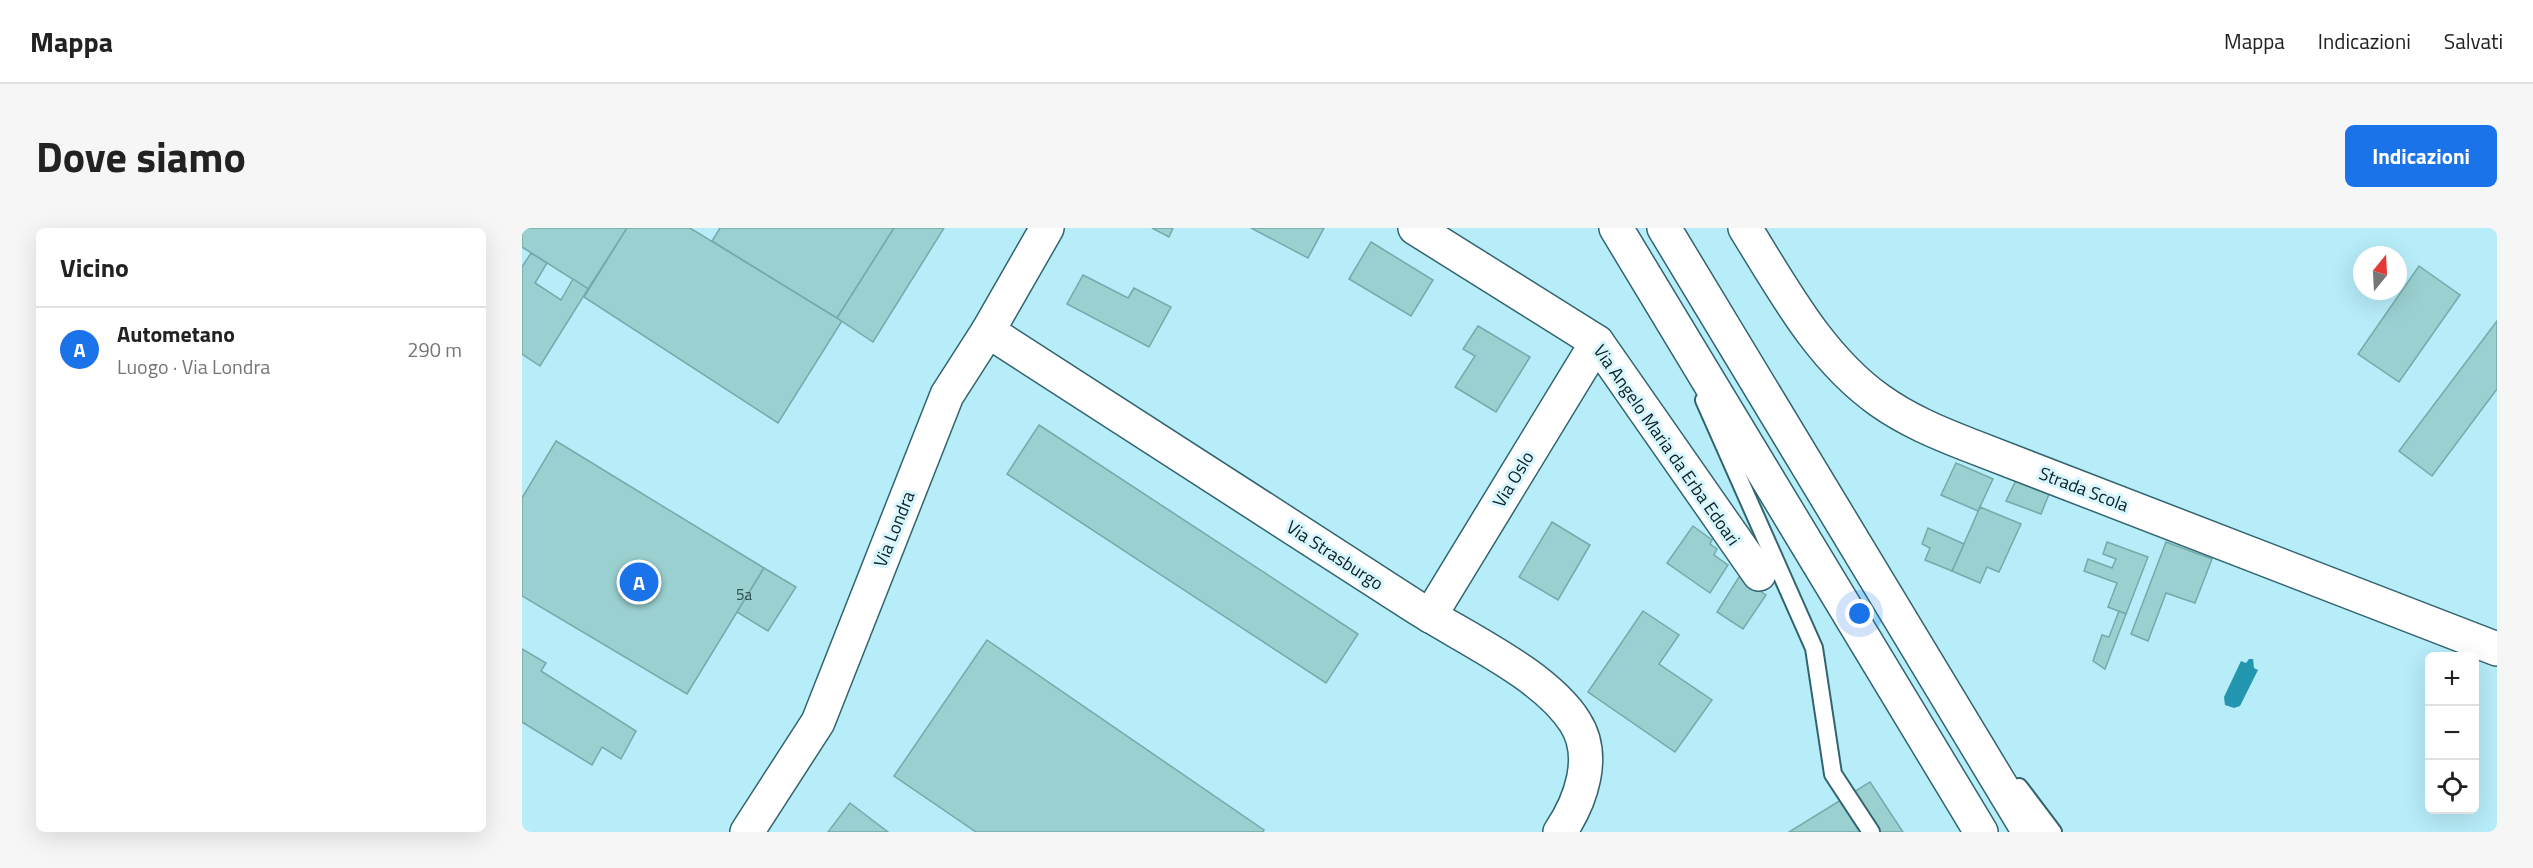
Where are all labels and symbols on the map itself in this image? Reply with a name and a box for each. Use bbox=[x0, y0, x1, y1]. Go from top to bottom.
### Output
north arrow bbox=[2353, 246, 2407, 300]
street label: Via Angelo Maria da Erba Edoari bbox=[1587, 339, 1747, 551]
street label: Via Oslo bbox=[1486, 446, 1540, 512]
street label: Strada Scola bbox=[2035, 460, 2133, 518]
street label: Via Londra bbox=[867, 487, 921, 571]
street label: Via Strasburgo bbox=[1281, 514, 1389, 596]
pin: A bbox=[620, 560, 658, 604]
house number: 5a bbox=[736, 583, 752, 606]
your location bbox=[1845, 599, 1874, 628]

